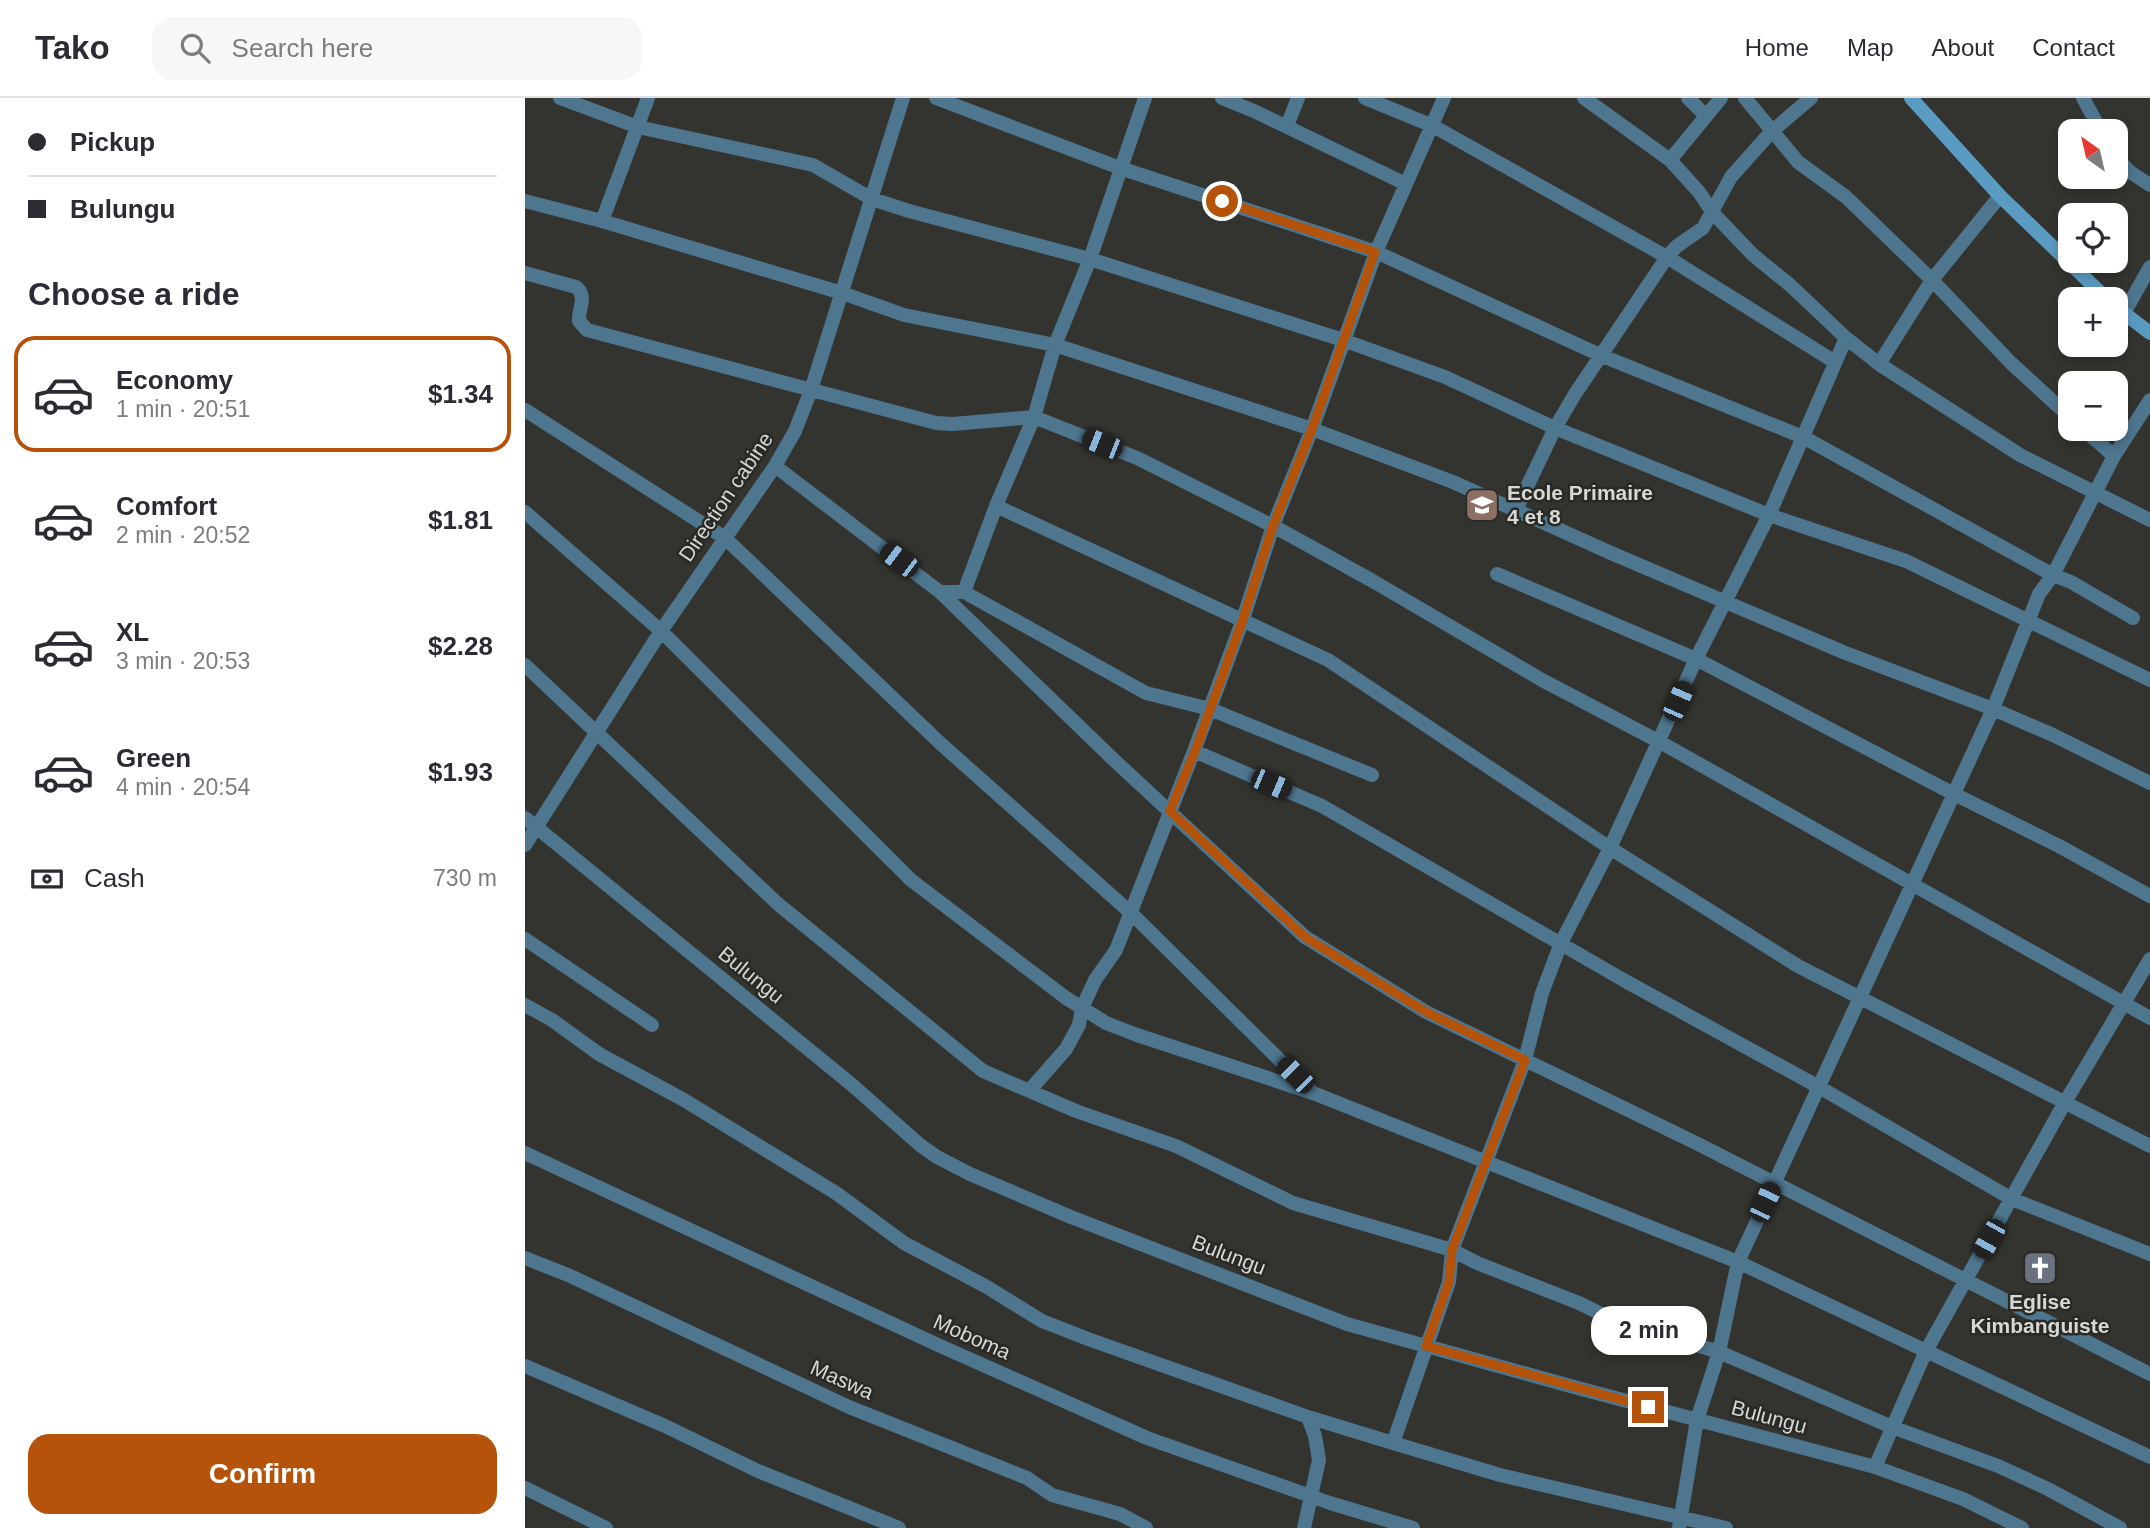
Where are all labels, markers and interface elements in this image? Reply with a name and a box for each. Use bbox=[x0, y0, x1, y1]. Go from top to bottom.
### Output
search box bbox=[152, 17, 642, 80]
text: Tako bbox=[35, 29, 110, 66]
icon: search bbox=[176, 29, 214, 67]
text: Search here bbox=[232, 33, 373, 63]
text: Home bbox=[1745, 34, 1809, 61]
text: Map bbox=[1847, 34, 1894, 61]
text: About bbox=[1932, 34, 1994, 61]
text: Contact bbox=[2032, 34, 2115, 61]
north arrow bbox=[2058, 119, 2128, 189]
map controls bbox=[2058, 119, 2128, 441]
text: Pickup bbox=[70, 127, 155, 157]
route start bbox=[1206, 185, 1238, 217]
text: Bulungu bbox=[70, 194, 175, 224]
button: locate bbox=[2058, 203, 2128, 273]
text: Choose a ride bbox=[28, 276, 240, 312]
button: + bbox=[2058, 287, 2128, 357]
icon: car bbox=[32, 363, 95, 426]
text: Economy bbox=[116, 365, 233, 395]
button: − bbox=[2058, 371, 2128, 441]
text: $1.34 bbox=[428, 379, 493, 409]
text: 1 min · 20:51 bbox=[116, 396, 250, 422]
car bbox=[1079, 426, 1126, 462]
street label: Direction cabine bbox=[674, 428, 777, 566]
place label: Ecole Primaire 4 et 8 bbox=[1507, 481, 1653, 528]
school or university icon: Ecole Primaire 4 et 8 bbox=[1463, 486, 1501, 524]
icon: car bbox=[32, 489, 95, 552]
text: Comfort bbox=[116, 491, 217, 521]
text: $1.81 bbox=[428, 505, 493, 535]
text: 2 min · 20:52 bbox=[116, 522, 250, 548]
car bbox=[876, 539, 923, 581]
icon: car bbox=[32, 615, 95, 678]
text: XL bbox=[116, 617, 149, 647]
text: $2.28 bbox=[428, 631, 493, 661]
text: 3 min · 20:53 bbox=[116, 648, 250, 674]
car bbox=[1660, 678, 1697, 724]
icon: car bbox=[32, 741, 95, 804]
text: Green bbox=[116, 743, 191, 773]
text: $1.93 bbox=[428, 757, 493, 787]
car bbox=[1248, 766, 1295, 802]
text: 4 min · 20:54 bbox=[116, 774, 250, 800]
icon: cash bbox=[28, 860, 66, 898]
text: Cash bbox=[84, 863, 145, 893]
text: 730 m bbox=[433, 865, 497, 891]
street label: Bulungu bbox=[714, 941, 789, 1008]
car bbox=[1273, 1053, 1318, 1097]
car bbox=[1747, 1179, 1784, 1225]
car bbox=[1970, 1216, 2009, 1262]
street label: Bulungu bbox=[1189, 1230, 1269, 1279]
church icon: Eglise Kimbanguiste bbox=[2021, 1249, 2059, 1287]
place label: Eglise Kimbanguiste bbox=[1971, 1290, 2109, 1337]
callout: 2 min bbox=[1590, 1306, 1706, 1354]
street label: Moboma bbox=[930, 1309, 1014, 1364]
text: 2 min bbox=[1619, 1317, 1679, 1343]
street label: Maswa bbox=[807, 1356, 878, 1404]
route end bbox=[1632, 1391, 1664, 1423]
street label: Bulungu bbox=[1729, 1395, 1809, 1438]
button: Confirm bbox=[28, 1434, 497, 1514]

